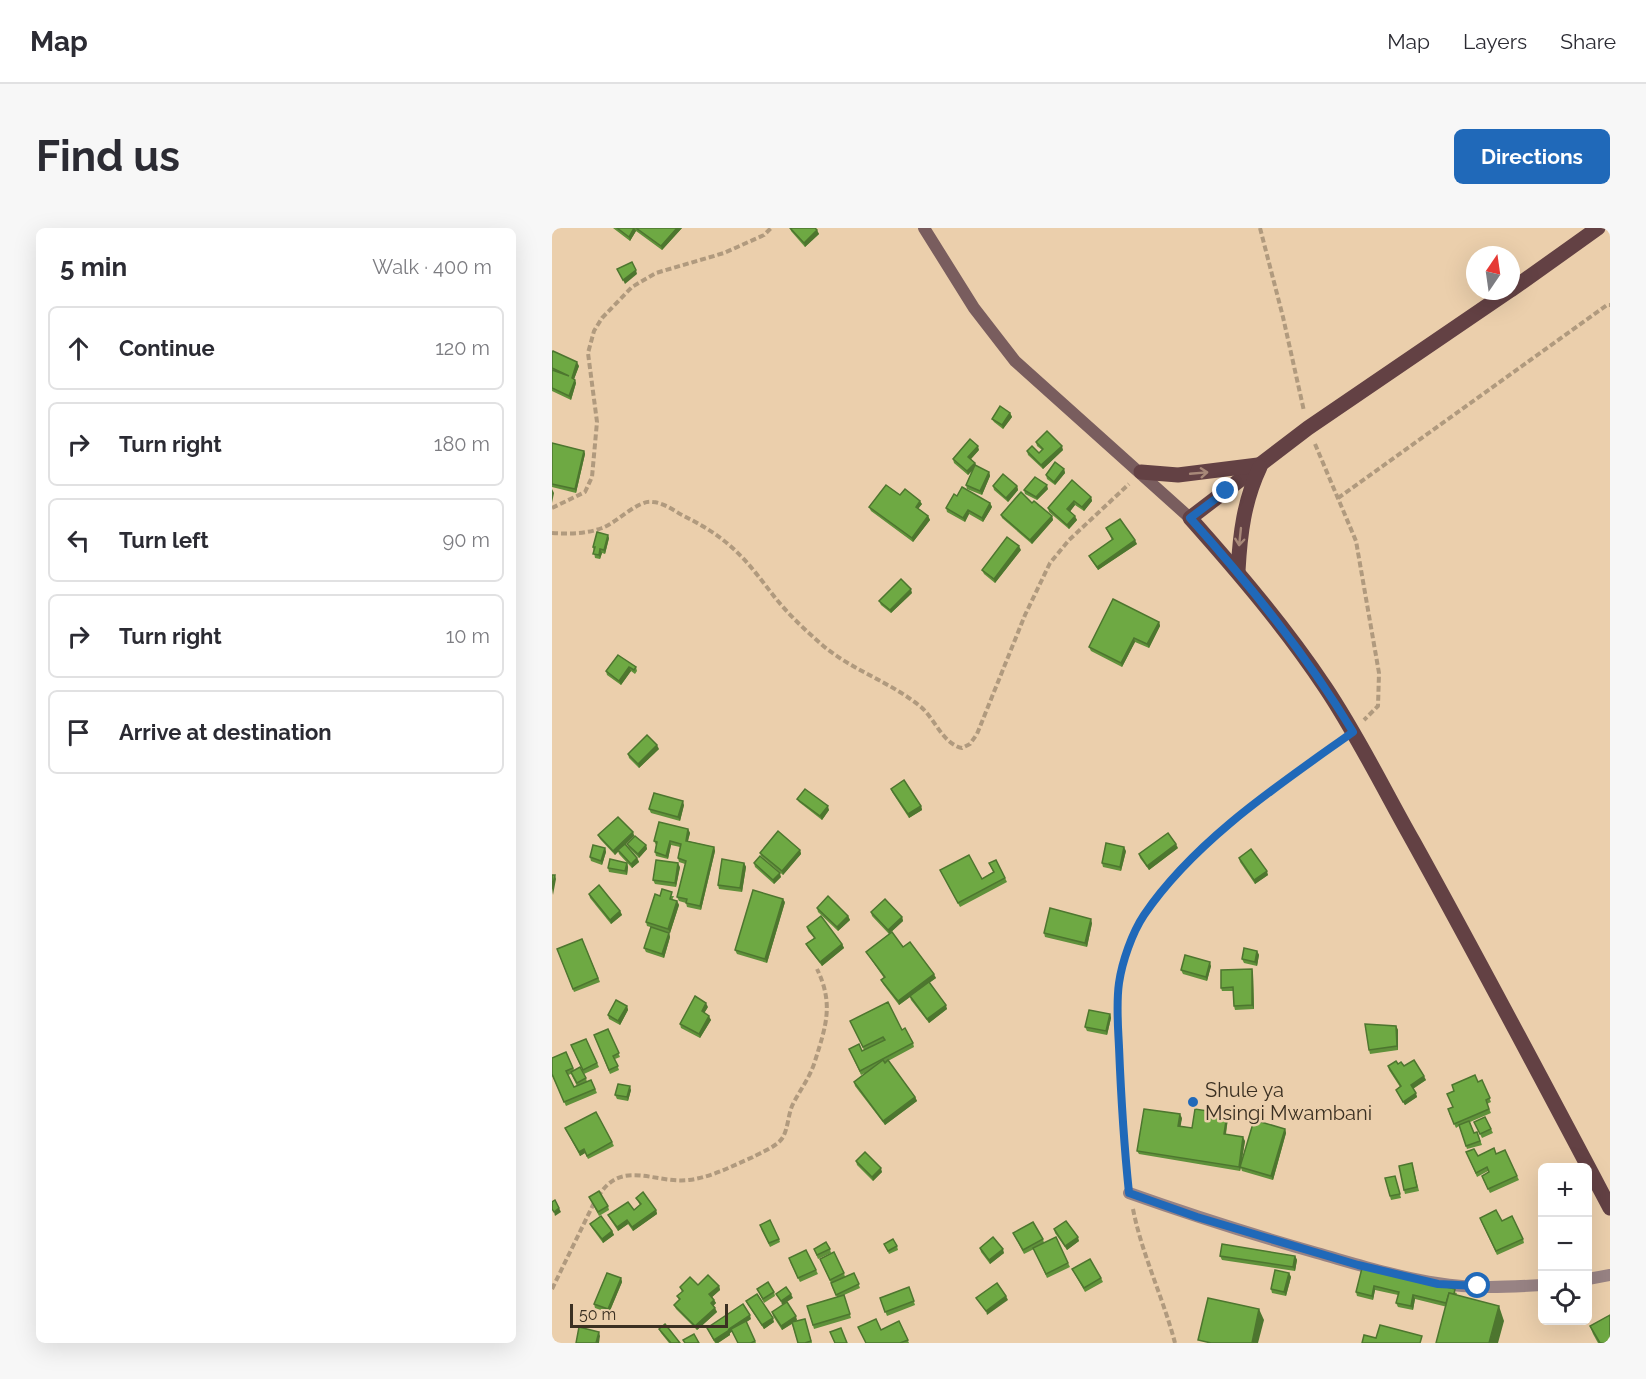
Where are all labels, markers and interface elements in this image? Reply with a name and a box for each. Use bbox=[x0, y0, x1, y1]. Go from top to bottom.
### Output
text: Map bbox=[30, 25, 88, 58]
text: Map bbox=[1387, 29, 1430, 54]
text: Layers bbox=[1463, 29, 1527, 54]
text: Share bbox=[1560, 29, 1616, 54]
button: Directions bbox=[1454, 129, 1610, 184]
text: Find us bbox=[36, 132, 180, 181]
north arrow bbox=[1466, 246, 1520, 300]
text: 5 min bbox=[60, 252, 127, 282]
text: Walk · 400 m bbox=[372, 255, 492, 279]
icon: ahead bbox=[62, 332, 95, 365]
text: Continue bbox=[119, 335, 215, 361]
text: 120 m bbox=[435, 336, 490, 360]
icon: right bbox=[62, 428, 95, 461]
text: Turn right bbox=[119, 431, 222, 457]
text: 180 m bbox=[434, 432, 490, 456]
one-way arrow bbox=[1189, 467, 1209, 478]
route end bbox=[1212, 477, 1238, 503]
icon: left bbox=[62, 524, 95, 557]
text: Turn left bbox=[119, 527, 209, 553]
one-way arrow bbox=[1234, 527, 1245, 547]
text: 90 m bbox=[443, 528, 490, 552]
icon: right bbox=[62, 620, 95, 653]
text: Turn right bbox=[119, 623, 222, 649]
text: 10 m bbox=[446, 624, 490, 648]
icon: arrive bbox=[62, 716, 95, 749]
text: Arrive at destination bbox=[119, 719, 332, 745]
place label: Shule ya Msingi Mwambani bbox=[1205, 1078, 1372, 1125]
marker: Shule ya Msingi Mwambani bbox=[1186, 1095, 1200, 1109]
map controls bbox=[1538, 1163, 1592, 1325]
button: + bbox=[1538, 1163, 1592, 1217]
button: − bbox=[1538, 1217, 1592, 1271]
button: locate bbox=[1538, 1271, 1592, 1325]
route start bbox=[1464, 1272, 1490, 1298]
scale bar bbox=[570, 1301, 728, 1328]
text: 50 m bbox=[579, 1305, 616, 1324]

